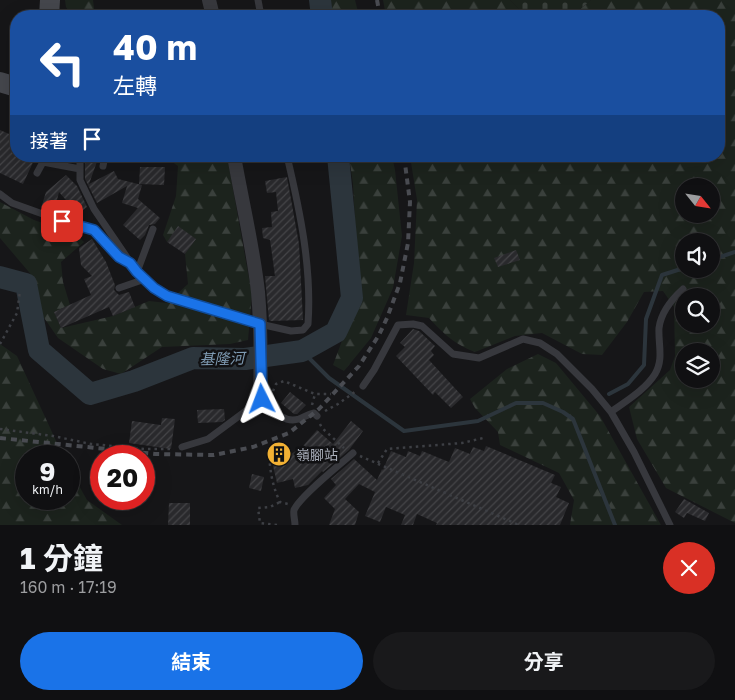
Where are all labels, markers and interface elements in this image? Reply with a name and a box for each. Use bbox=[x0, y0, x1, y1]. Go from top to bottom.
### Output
text: 40 m bbox=[113, 26, 197, 68]
icon: left bbox=[30, 30, 95, 95]
text: 左轉 bbox=[113, 72, 157, 99]
icon: arrive bbox=[78, 125, 106, 153]
text: 接著 bbox=[30, 129, 68, 152]
north arrow bbox=[675, 178, 720, 222]
map controls bbox=[675, 178, 720, 388]
pin bbox=[41, 200, 83, 242]
icon: arrive bbox=[48, 207, 76, 235]
button: sound bbox=[675, 233, 720, 278]
button: search bbox=[675, 288, 720, 333]
button: layers bbox=[675, 343, 720, 388]
water label: 基隆河 bbox=[199, 349, 248, 367]
position arrow bbox=[235, 372, 287, 424]
building icon: 嶺腳站 bbox=[266, 441, 292, 467]
speed limit sign: 20 bbox=[90, 445, 155, 510]
place label: 嶺腳站 bbox=[296, 446, 338, 463]
text: 9 bbox=[40, 456, 55, 487]
text: km/h bbox=[32, 482, 63, 497]
text: 1 分鐘 bbox=[20, 540, 103, 576]
button: close bbox=[663, 542, 715, 594]
text: 160 m · 17:19 bbox=[20, 577, 117, 597]
button: 結束 bbox=[20, 632, 363, 690]
button: 分享 bbox=[373, 632, 715, 690]

